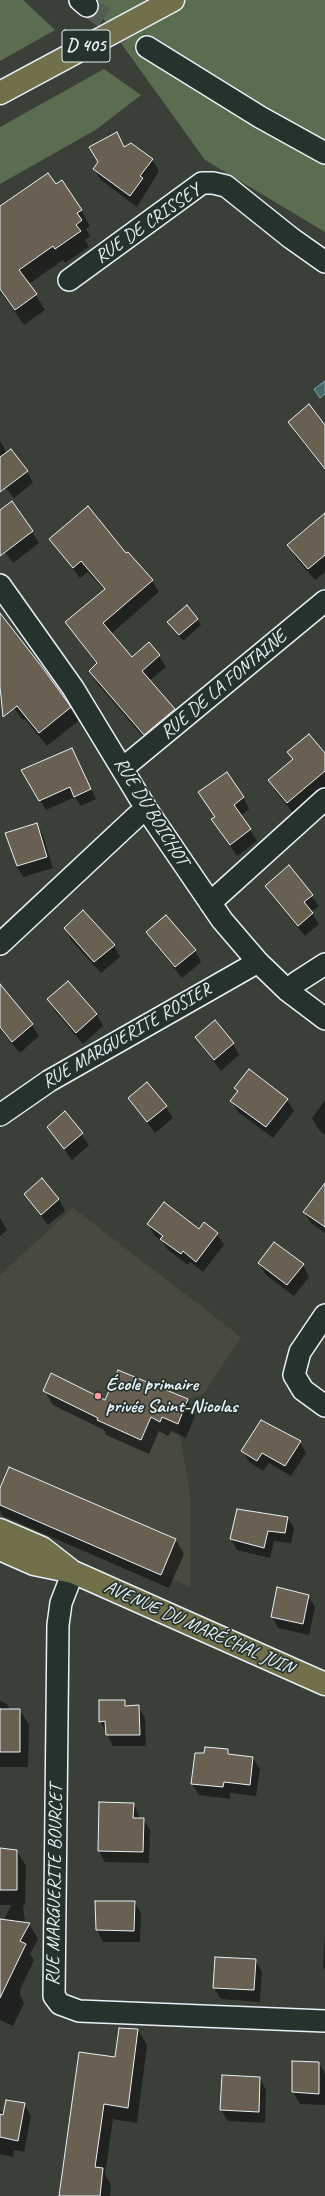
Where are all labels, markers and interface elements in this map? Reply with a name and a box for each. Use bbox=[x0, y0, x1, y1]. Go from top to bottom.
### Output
road number: D 405 bbox=[62, 30, 110, 62]
street label: RUE DE CRISSEY bbox=[91, 179, 205, 269]
street label: RUE DE LA FONTAINE bbox=[156, 626, 292, 744]
street label: RUE DU BOICHOT bbox=[109, 754, 193, 870]
street label: RUE MARGUERITE ROSIER bbox=[38, 978, 216, 1094]
place label: École primaire privée Saint-Nicolas bbox=[106, 1374, 237, 1418]
marker: École primaire privée Saint-Nicolas bbox=[93, 1391, 103, 1401]
street label: AVENUE DU MARÉCHAL JUIN bbox=[101, 1576, 297, 1680]
street label: RUE MARGUERITE BOURCET bbox=[42, 1784, 68, 1986]

